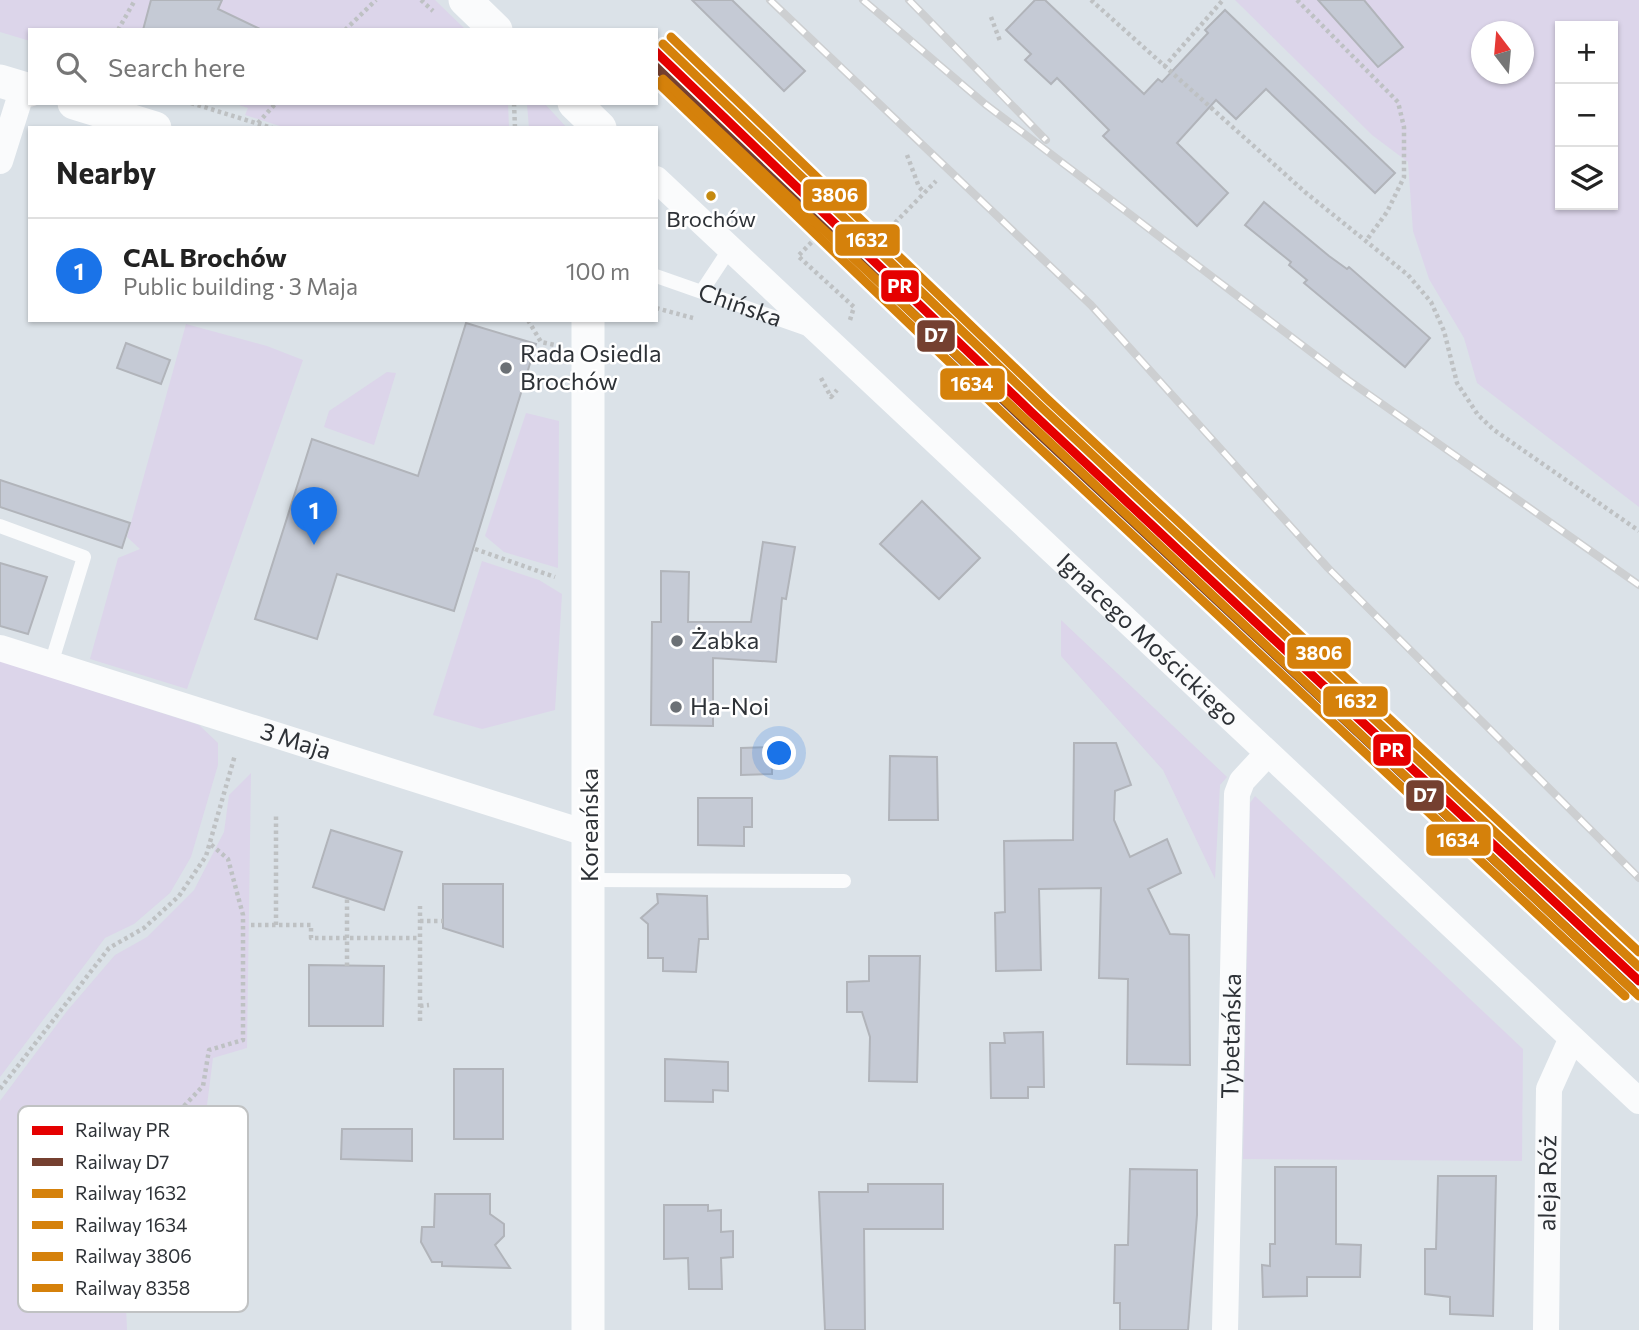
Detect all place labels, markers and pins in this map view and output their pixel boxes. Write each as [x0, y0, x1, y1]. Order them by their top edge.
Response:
marker: Brochów [704, 189, 718, 203]
place label: Brochów [666, 205, 756, 232]
place label: Rada Osiedla Brochów [520, 338, 661, 395]
marker: Rada Osiedla Brochów [498, 360, 514, 376]
pin: 1 [291, 487, 337, 545]
place label: Żabka [691, 625, 759, 654]
marker: Żabka [669, 633, 685, 649]
place label: Ha-Noi [690, 691, 769, 720]
marker: Ha-Noi [668, 699, 684, 715]

